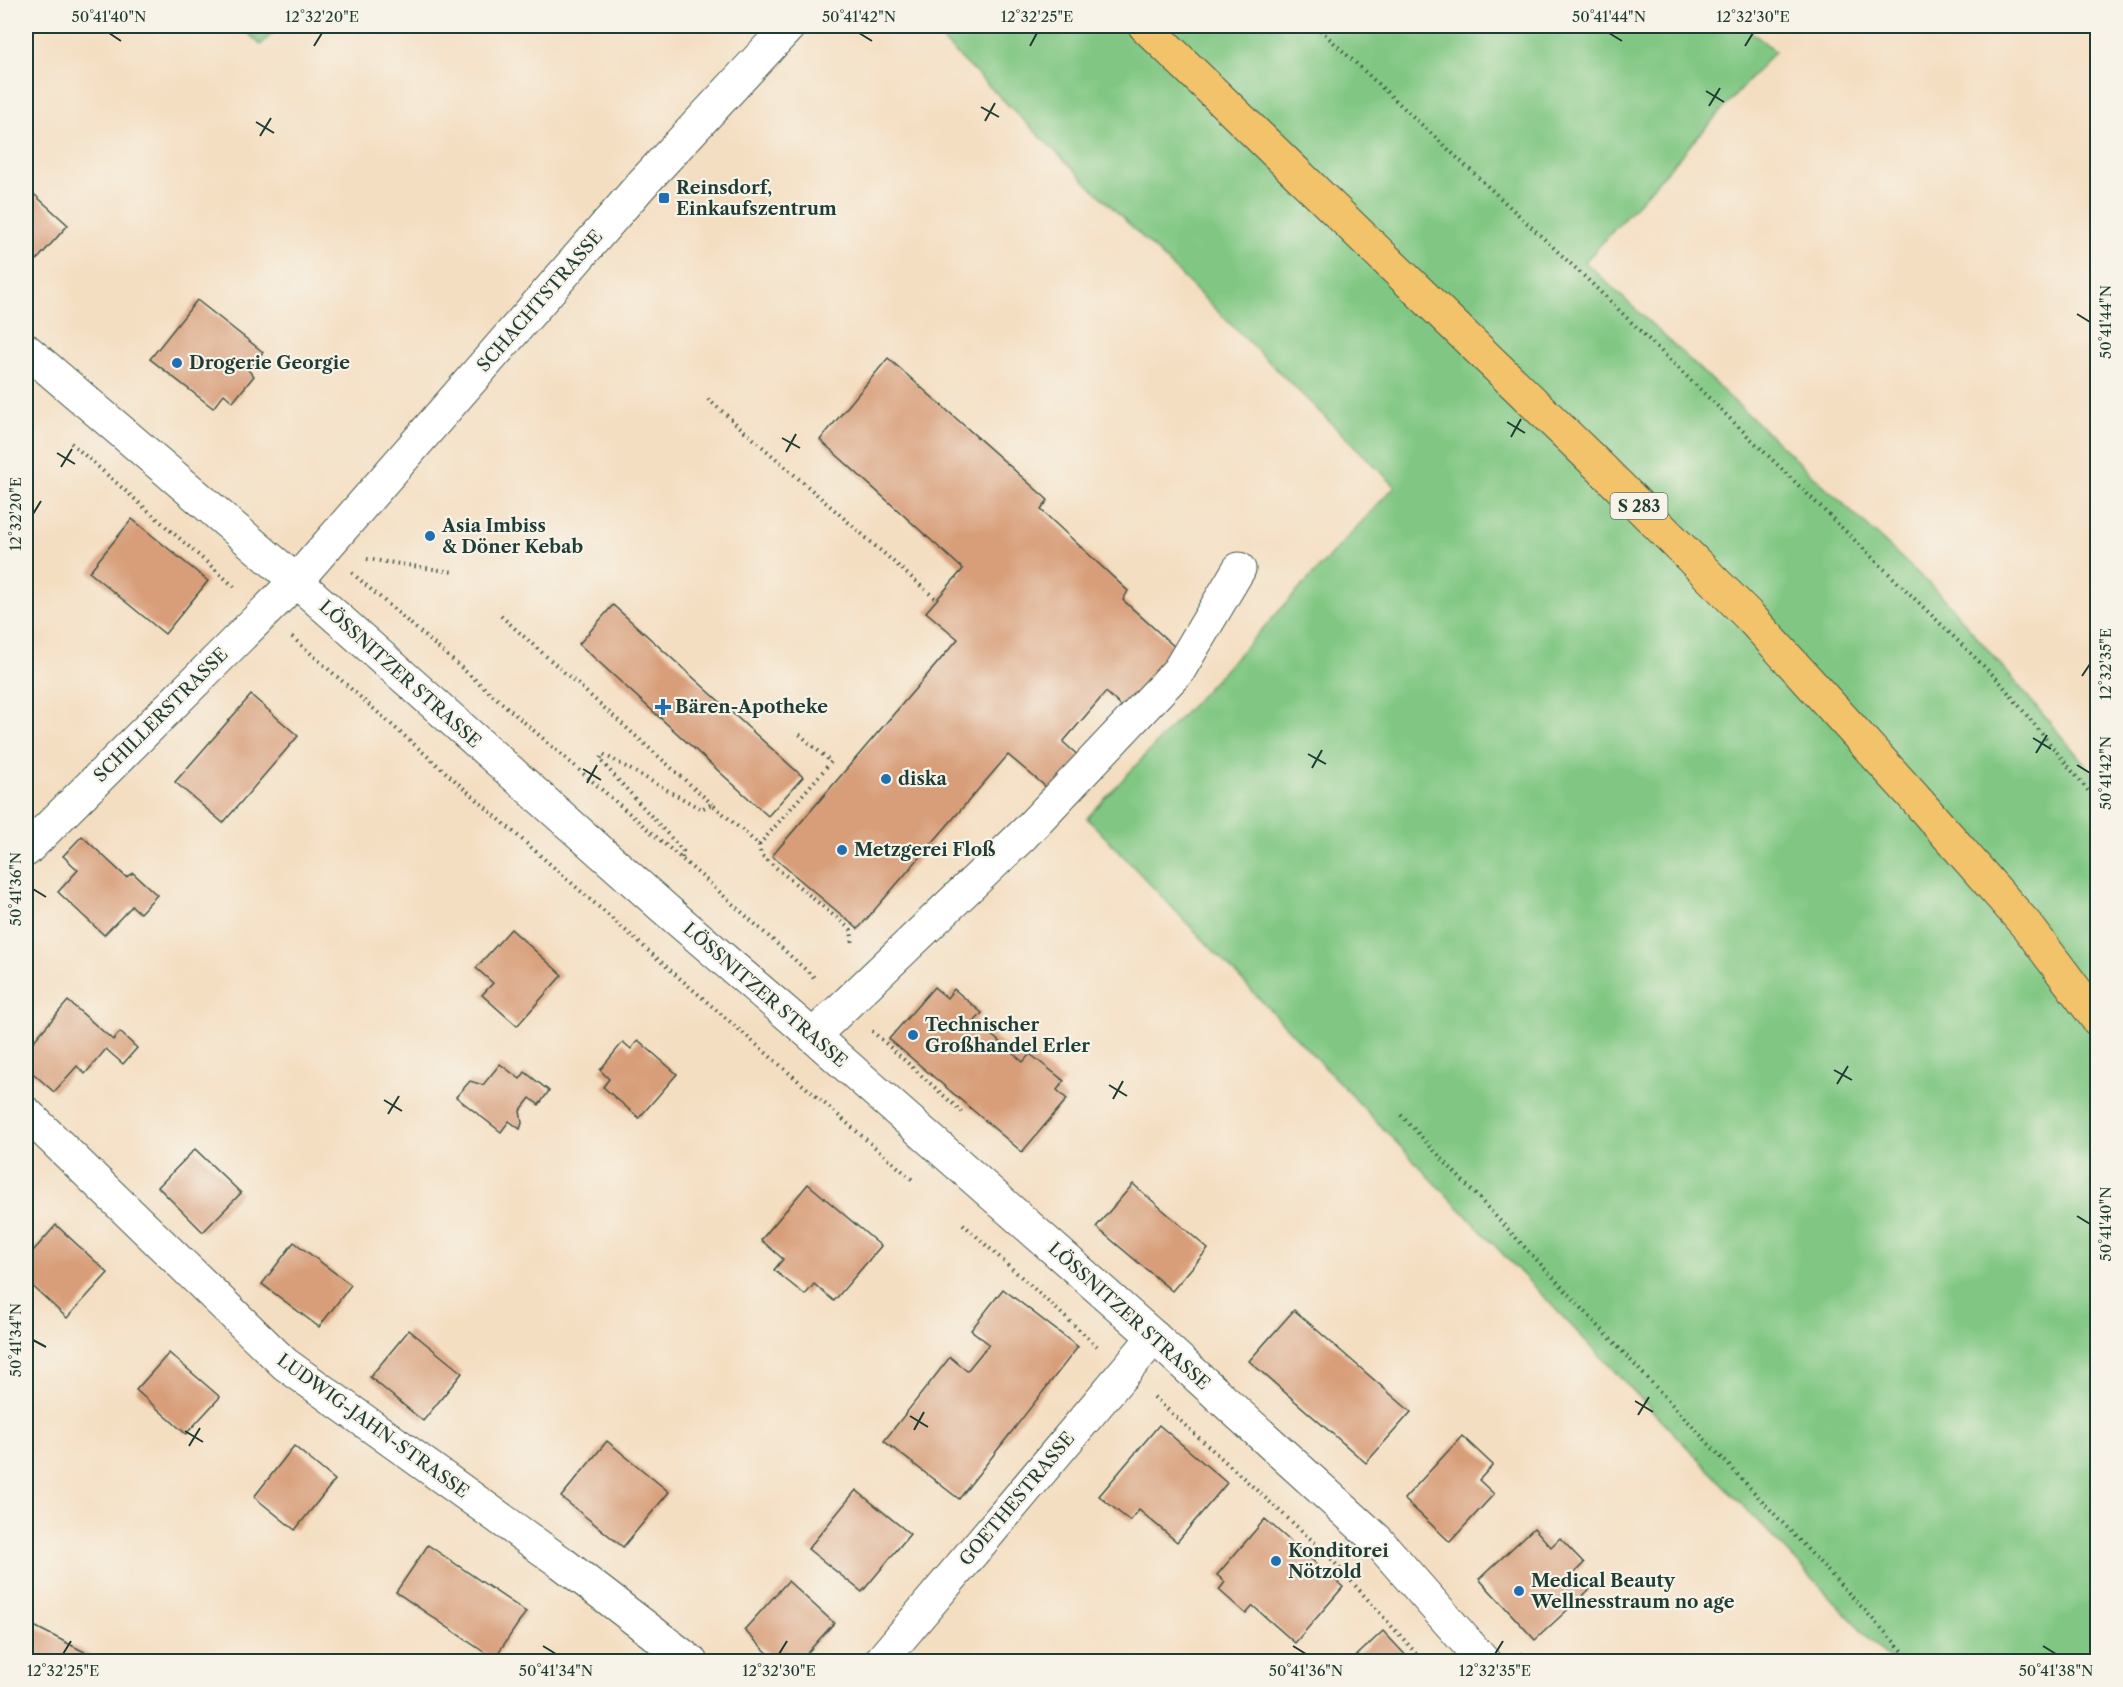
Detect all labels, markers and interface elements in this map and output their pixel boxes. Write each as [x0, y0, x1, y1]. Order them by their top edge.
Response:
text: 50°41'40"N [71, 7, 147, 26]
text: 12°32'20"E [285, 7, 359, 26]
text: 50°41'42"N [822, 7, 896, 26]
text: 12°32'25"E [1001, 7, 1073, 26]
text: 50°41'44"N [1572, 7, 1646, 26]
text: 12°32'30"E [1716, 7, 1790, 26]
place label: Reinsdorf, Einkaufszentrum [676, 177, 837, 220]
marker: Reinsdorf, Einkaufszentrum [657, 191, 671, 205]
street label: SCHACHTSTRASSE [473, 226, 607, 376]
text: 50°41'44"N [2096, 285, 2115, 359]
place label: Drogerie Georgie [189, 352, 350, 374]
marker: Drogerie Georgie [170, 356, 184, 370]
text: 12°32'20"E [6, 477, 25, 551]
road number: S 283 [1610, 493, 1668, 519]
place label: Asia Imbiss & Döner Kebab [441, 515, 583, 558]
marker: Asia Imbiss & Döner Kebab [423, 529, 437, 543]
street label: LÖSSNITZER STRASSE [315, 595, 486, 752]
text: 12°32'35"E [2096, 628, 2115, 700]
street label: SCHILLERSTRASSE [89, 643, 233, 787]
place label: Bären-Apotheke [675, 696, 828, 718]
marker: Bären-Apotheke [656, 700, 670, 714]
text: 50°41'42"N [2096, 736, 2115, 810]
place label: diska [898, 768, 947, 790]
marker: diska [879, 772, 893, 786]
place label: Metzgerei Floß [854, 839, 996, 861]
marker: Metzgerei Floß [835, 843, 849, 857]
text: 50°41'36"N [6, 852, 25, 926]
street label: LÖSSNITZER STRASSE [679, 917, 852, 1072]
place label: Technischer Großhandel Erler [925, 1014, 1090, 1057]
marker: Technischer Großhandel Erler [906, 1028, 920, 1042]
text: 50°41'40"N [2096, 1186, 2115, 1262]
street label: LÖSSNITZER STRASSE [1044, 1237, 1215, 1394]
text: 50°41'34"N [6, 1303, 25, 1377]
street label: LUDWIG-JAHN-STRASSE [273, 1349, 473, 1503]
street label: GOETHESTRASSE [955, 1428, 1079, 1570]
place label: Konditorei Nötzold [1288, 1540, 1389, 1583]
marker: Konditorei Nötzold [1269, 1554, 1283, 1568]
place label: Medical Beauty Wellnesstraum no age [1530, 1570, 1735, 1613]
marker: Medical Beauty Wellnesstraum no age [1512, 1584, 1526, 1598]
text: 12°32'25"E [27, 1661, 99, 1680]
text: 50°41'34"N [519, 1661, 593, 1680]
text: 12°32'30"E [742, 1661, 816, 1680]
text: 50°41'36"N [1269, 1661, 1343, 1680]
text: 12°32'35"E [1459, 1661, 1531, 1680]
text: 50°41'38"N [2019, 1661, 2093, 1680]

